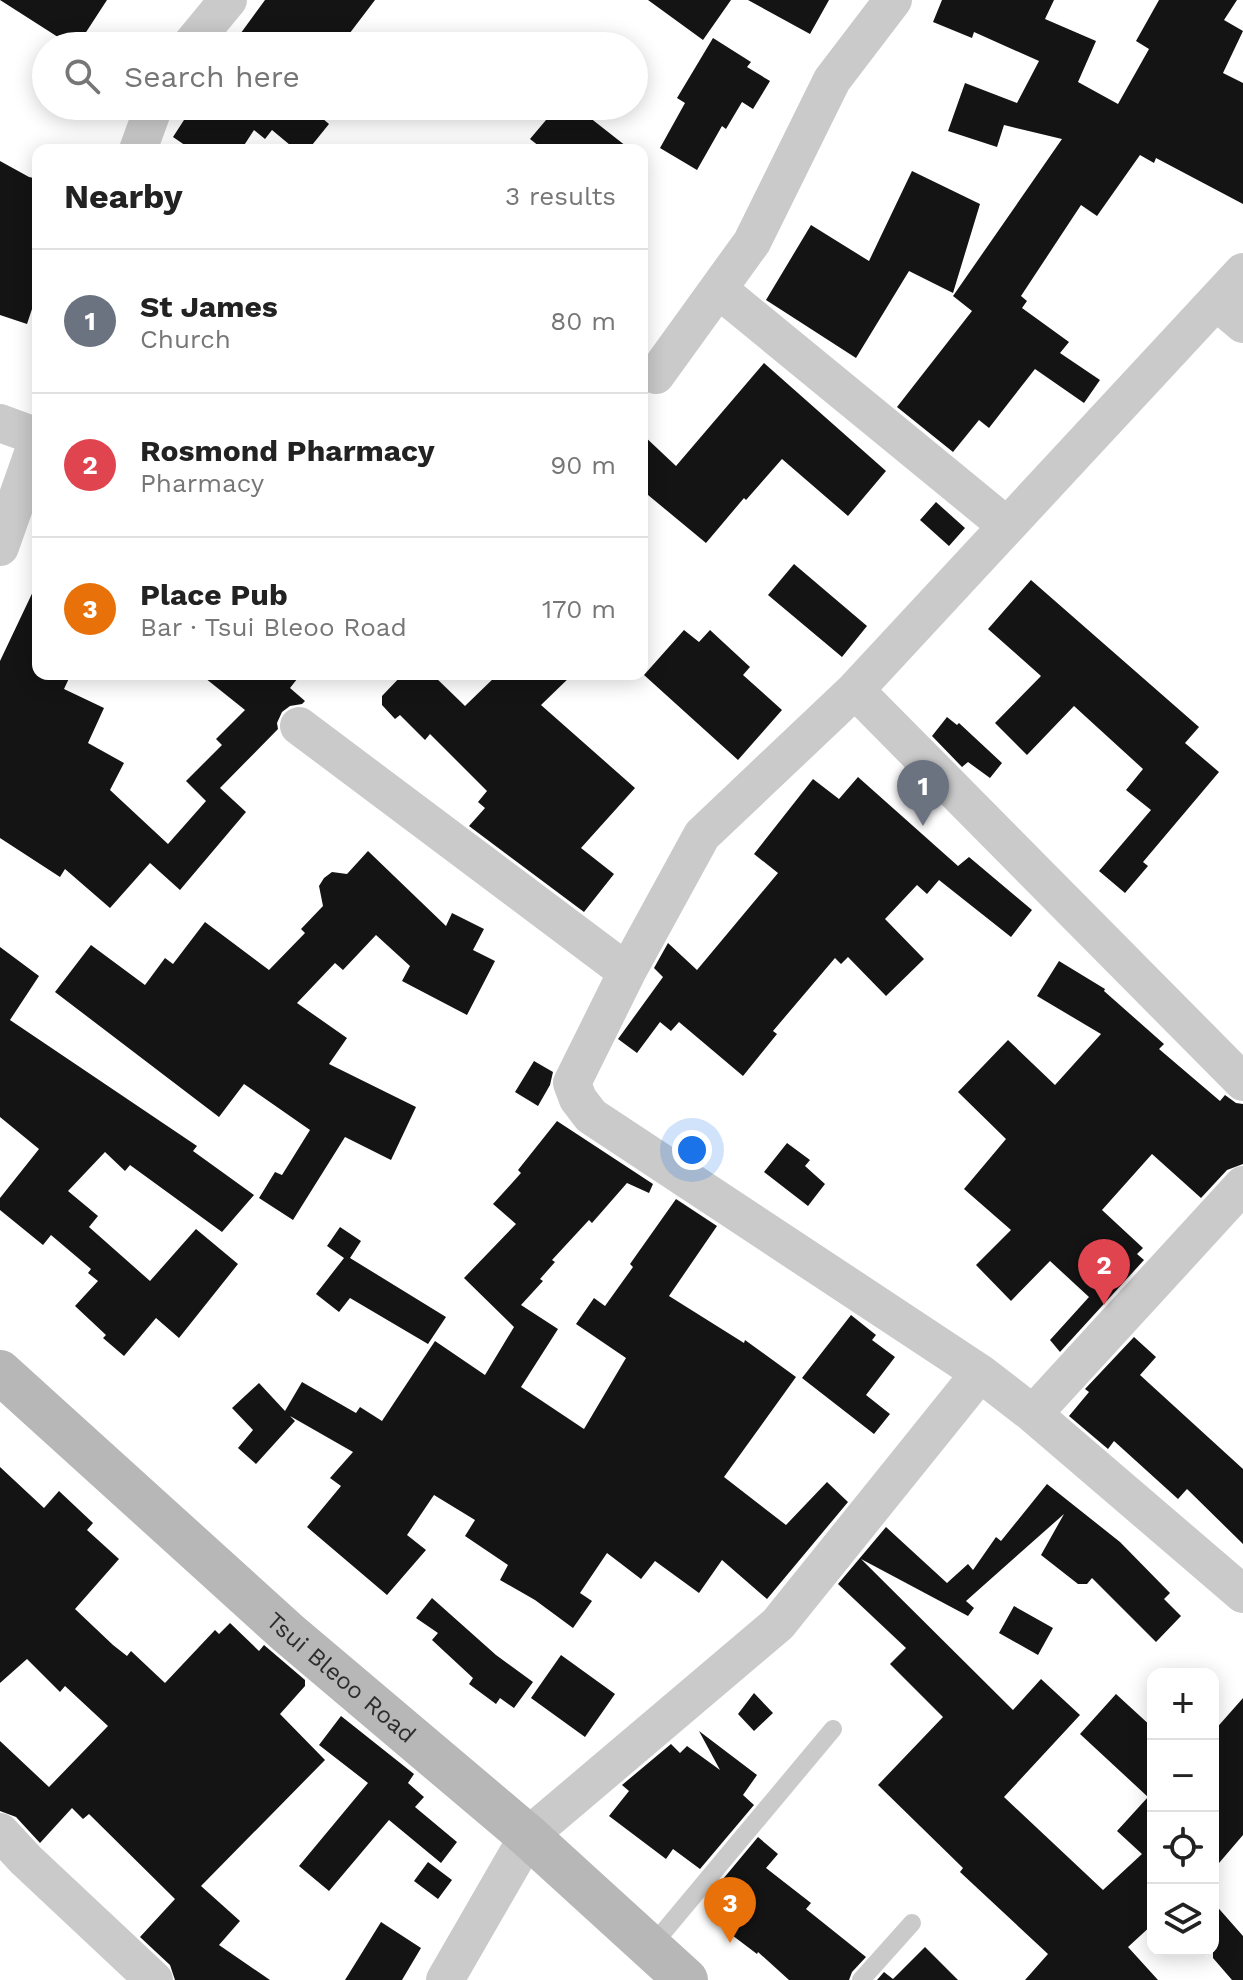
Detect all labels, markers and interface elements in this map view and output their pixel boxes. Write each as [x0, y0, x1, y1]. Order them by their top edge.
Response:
search box [32, 32, 648, 120]
icon: search [60, 54, 104, 98]
text: Search here [124, 59, 300, 94]
text: Nearby [64, 176, 183, 216]
text: 3 results [505, 181, 616, 211]
text: St James [140, 289, 278, 324]
text: 1 [84, 306, 96, 336]
text: 80 m [550, 306, 616, 336]
text: Church [140, 324, 231, 354]
text: Rosmond Pharmacy [140, 433, 435, 468]
text: 2 [82, 450, 98, 480]
text: 90 m [550, 450, 616, 480]
text: Pharmacy [140, 468, 264, 498]
text: Place Pub [140, 577, 288, 612]
text: 3 [82, 594, 98, 624]
text: 170 m [542, 594, 616, 624]
text: Bar · Tsui Bleoo Road [140, 612, 407, 642]
pin: 1 [897, 760, 949, 826]
your location [672, 1130, 712, 1170]
pin: 2 [1078, 1239, 1130, 1305]
street label: Tsui Bleoo Road [261, 1606, 421, 1749]
map controls [1147, 1668, 1219, 1956]
button: + [1147, 1668, 1219, 1740]
button: − [1147, 1740, 1219, 1812]
button: locate [1147, 1812, 1219, 1884]
pin: 3 [704, 1877, 756, 1943]
button: layers [1147, 1884, 1219, 1956]

